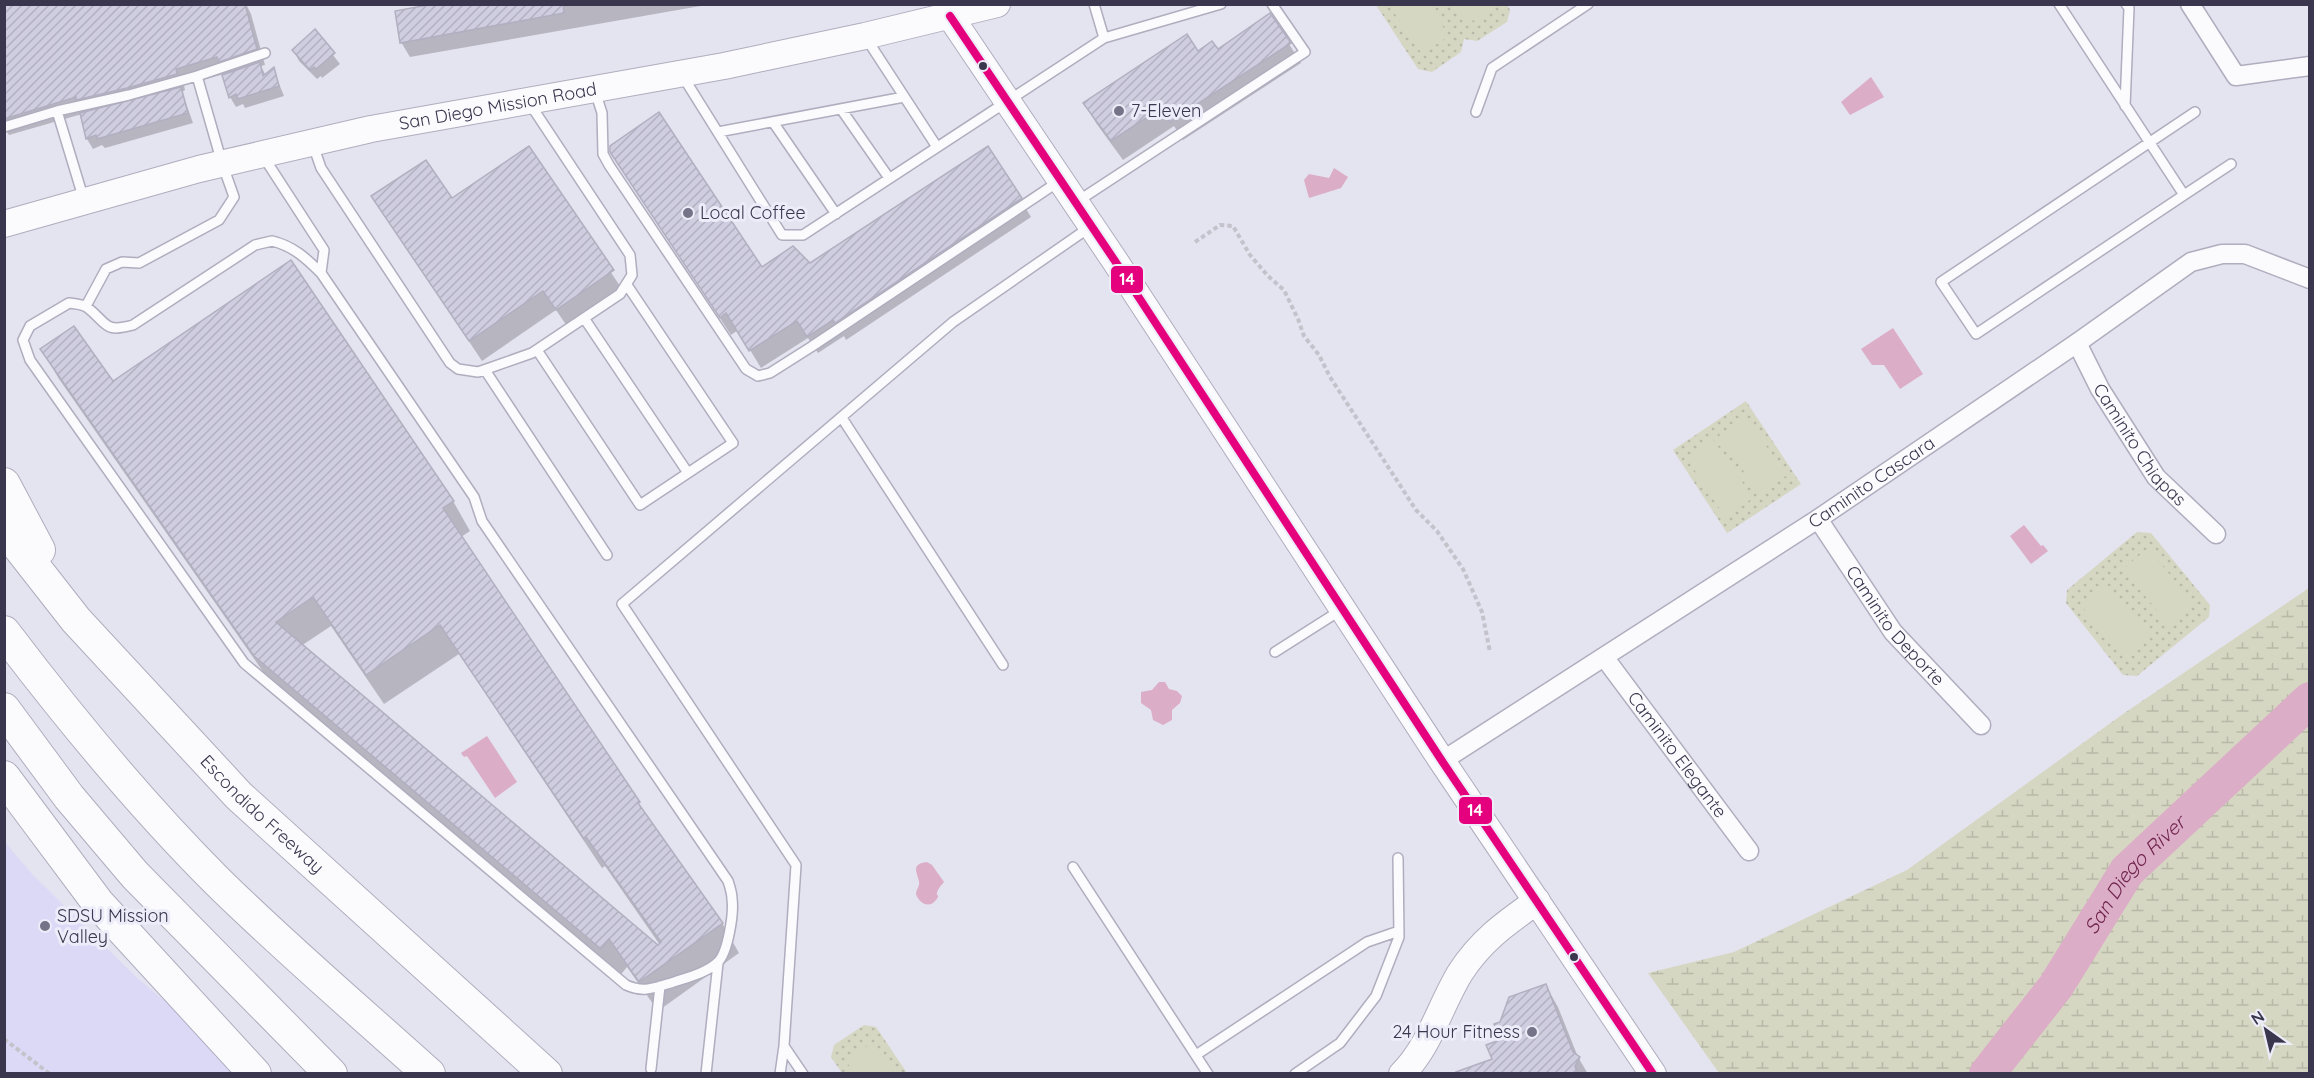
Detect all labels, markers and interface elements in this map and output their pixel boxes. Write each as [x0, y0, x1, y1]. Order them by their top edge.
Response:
unlabelled marker [977, 60, 989, 72]
street label: San Diego Mission Road [397, 77, 598, 135]
place label: 7-Eleven [1131, 99, 1202, 122]
marker: 7-Eleven [1112, 104, 1126, 118]
place label: Local Coffee [700, 201, 806, 224]
marker: Local Coffee [681, 206, 695, 220]
line badge: 14 [1110, 265, 1144, 294]
text: 14 [1119, 269, 1135, 289]
street label: Caminito Chiapas [2088, 379, 2191, 511]
street label: Caminito Cascara [1804, 431, 1939, 533]
street label: Caminito Deporte [1841, 561, 1950, 690]
street label: Caminito Elegante [1623, 687, 1732, 822]
street label: Escondido Freeway [196, 750, 329, 878]
line badge: 14 [1458, 796, 1493, 825]
text: 14 [1467, 800, 1483, 820]
water label: San Diego River [2078, 808, 2192, 938]
place label: SDSU Mission Valley [57, 904, 169, 948]
marker: SDSU Mission Valley [38, 919, 52, 933]
unlabelled marker [1568, 951, 1580, 963]
north arrow [2236, 1000, 2296, 1060]
text: N [2247, 1006, 2268, 1029]
place label: 24 Hour Fitness [1392, 1020, 1520, 1043]
marker: 24 Hour Fitness [1525, 1025, 1539, 1039]

